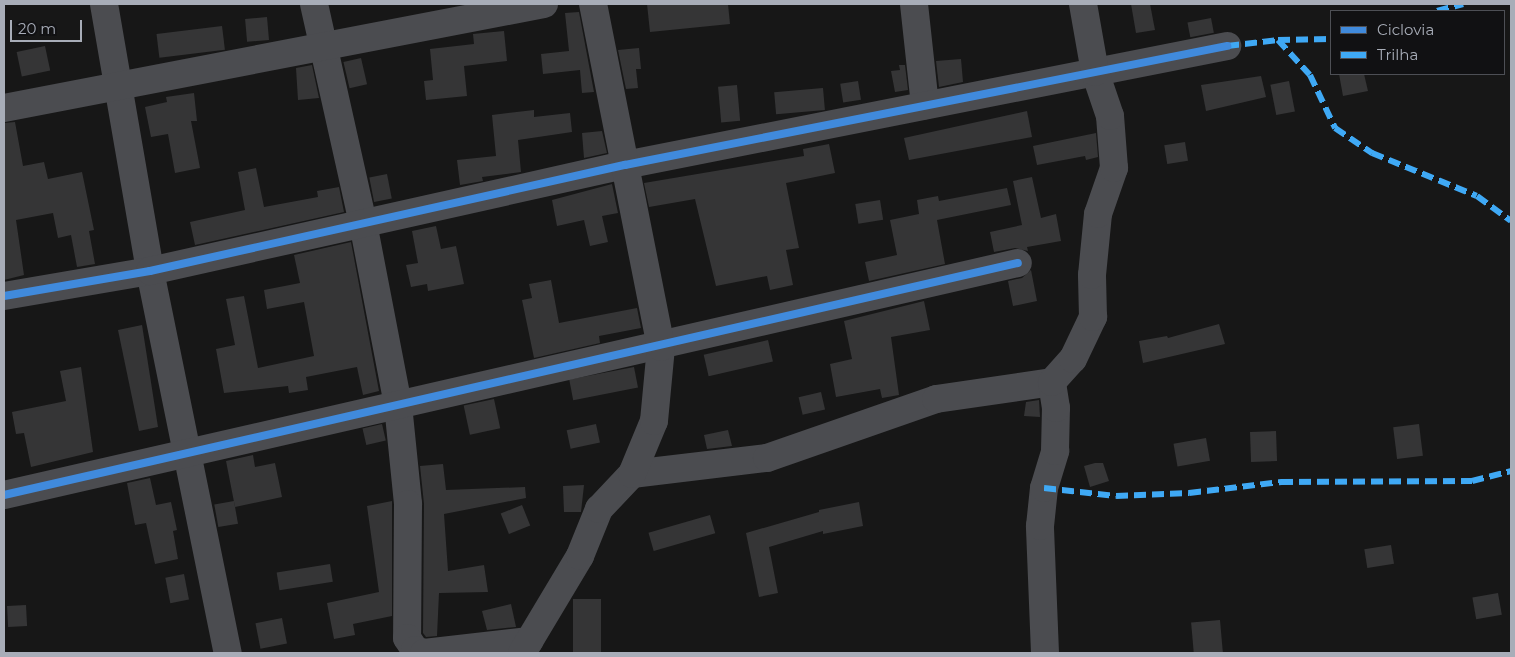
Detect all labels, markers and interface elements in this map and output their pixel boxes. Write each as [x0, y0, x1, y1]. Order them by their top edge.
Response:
scale bar [12, 10, 85, 42]
legend [1330, 10, 1505, 75]
text: 20 m [18, 19, 56, 38]
text: Ciclovia [1377, 20, 1434, 39]
text: Trilha [1377, 45, 1418, 64]

